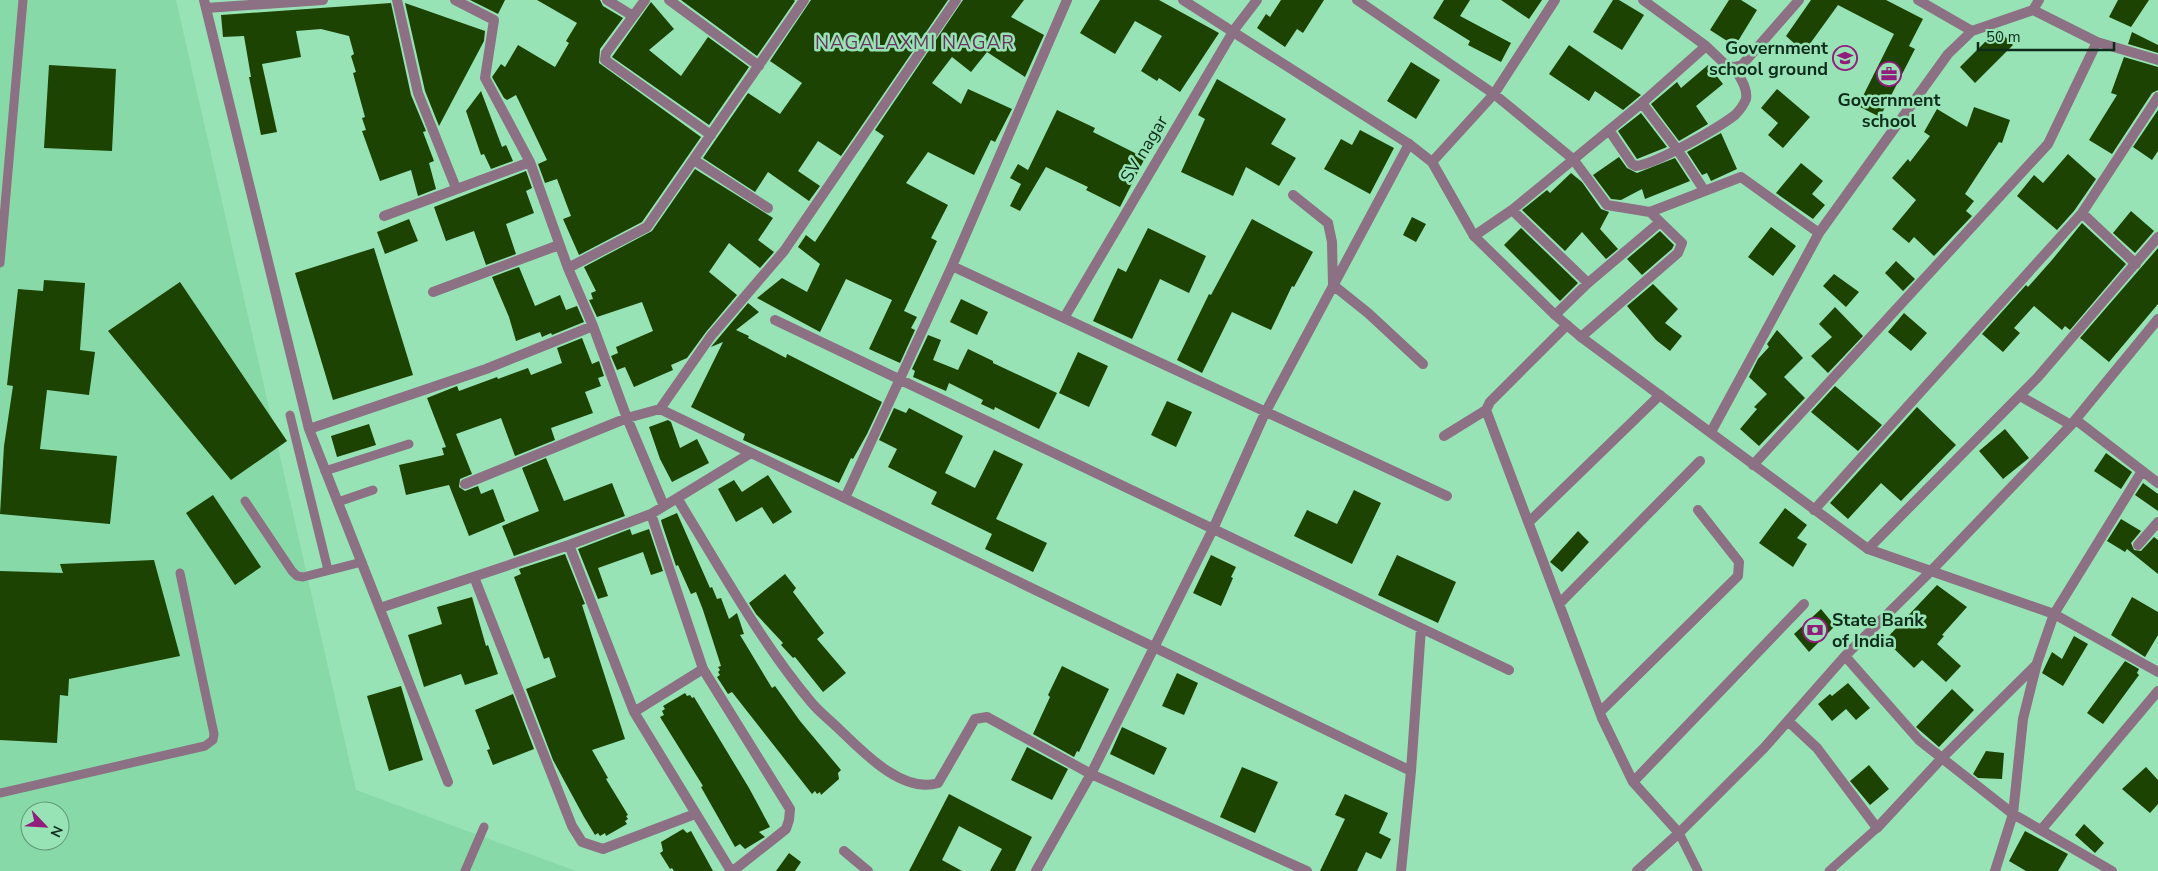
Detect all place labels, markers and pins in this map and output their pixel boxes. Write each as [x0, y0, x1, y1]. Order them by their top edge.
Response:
place label: Government school ground [1709, 36, 1828, 81]
school or university icon: Government school ground [1832, 45, 1858, 71]
office icon: Government school [1876, 61, 1902, 87]
place label: Government school [1837, 88, 1941, 133]
place label: State Bank of India [1832, 608, 1924, 653]
bank icon: State Bank of India [1802, 617, 1828, 643]

